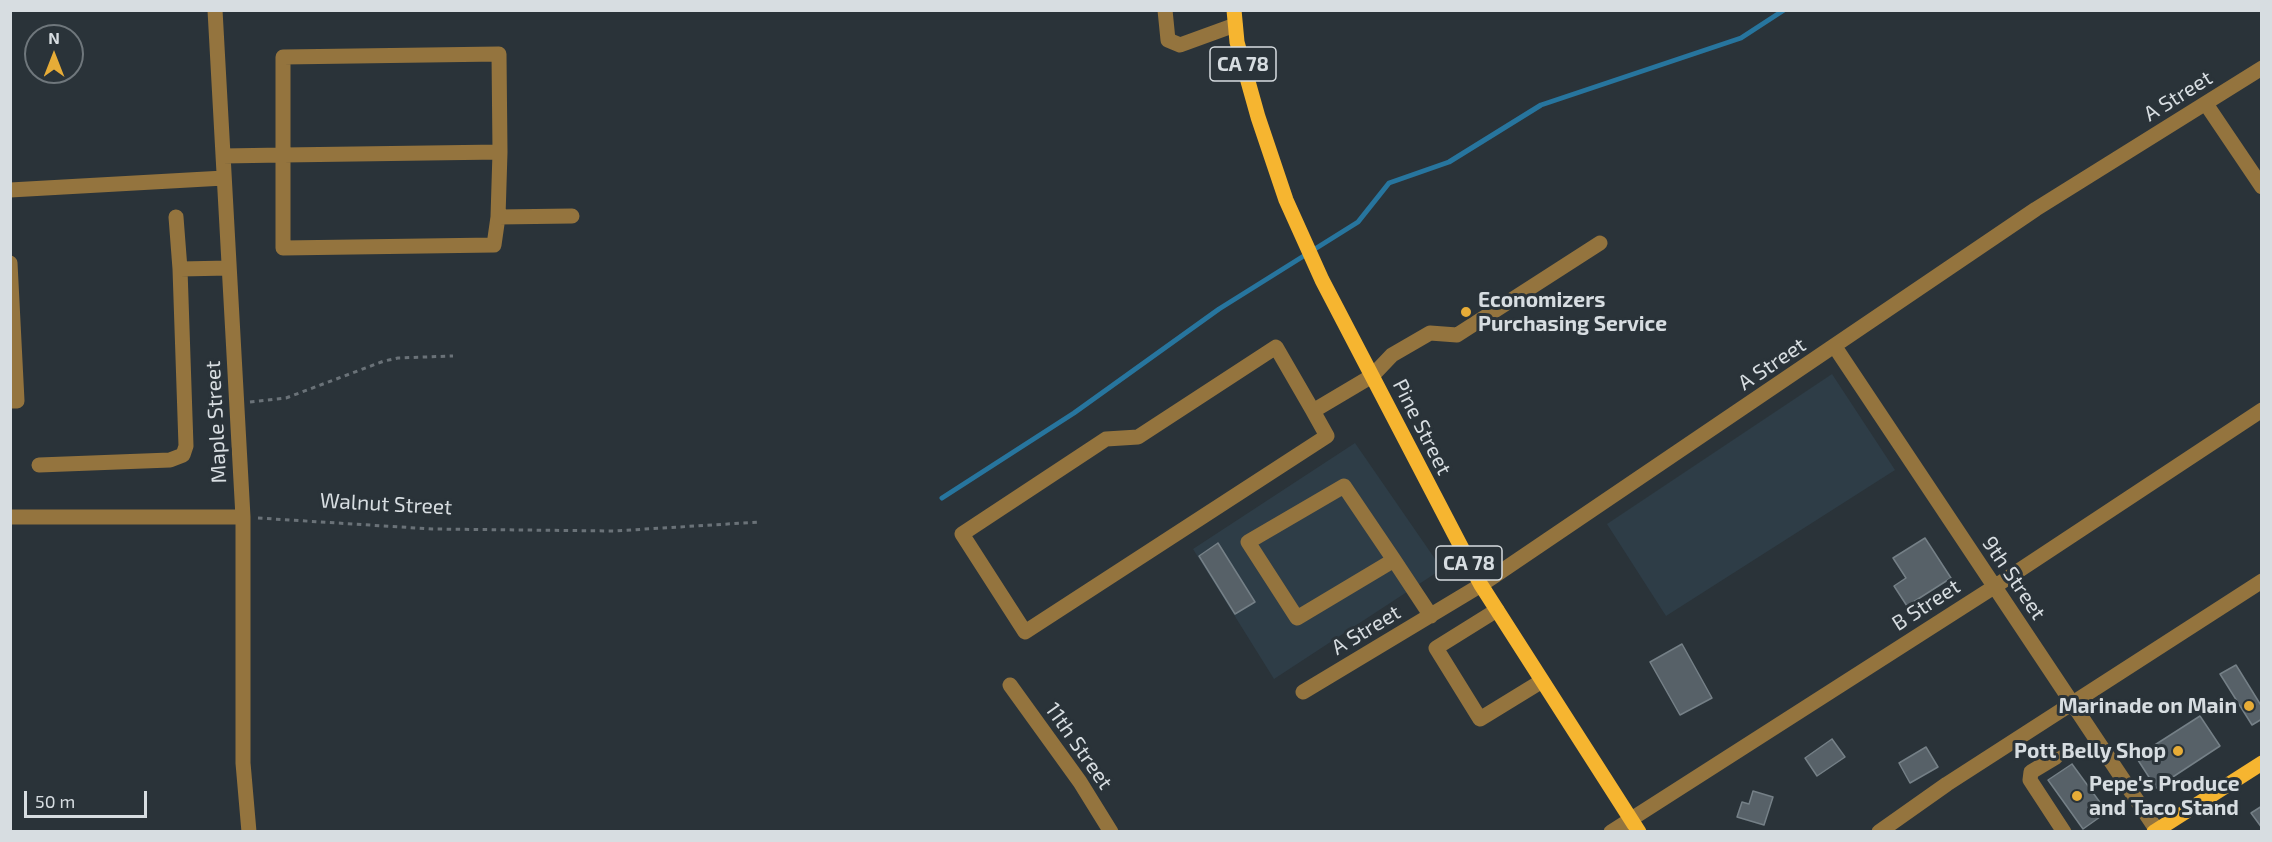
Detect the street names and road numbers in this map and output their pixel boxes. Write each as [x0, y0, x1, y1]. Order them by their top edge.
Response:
road number: CA 78 [1210, 47, 1276, 81]
street label: A Street [2139, 65, 2217, 127]
street label: A Street [1733, 332, 1811, 396]
street label: Maple Street [200, 360, 232, 484]
street label: Pine Street [1387, 375, 1457, 479]
street label: Walnut Street [319, 488, 453, 520]
street label: 9th Street [1977, 531, 2051, 625]
road number: CA 78 [1436, 546, 1502, 580]
street label: B Street [1887, 574, 1965, 636]
street label: A Street [1327, 600, 1405, 660]
street label: 11th Street [1040, 698, 1118, 794]

